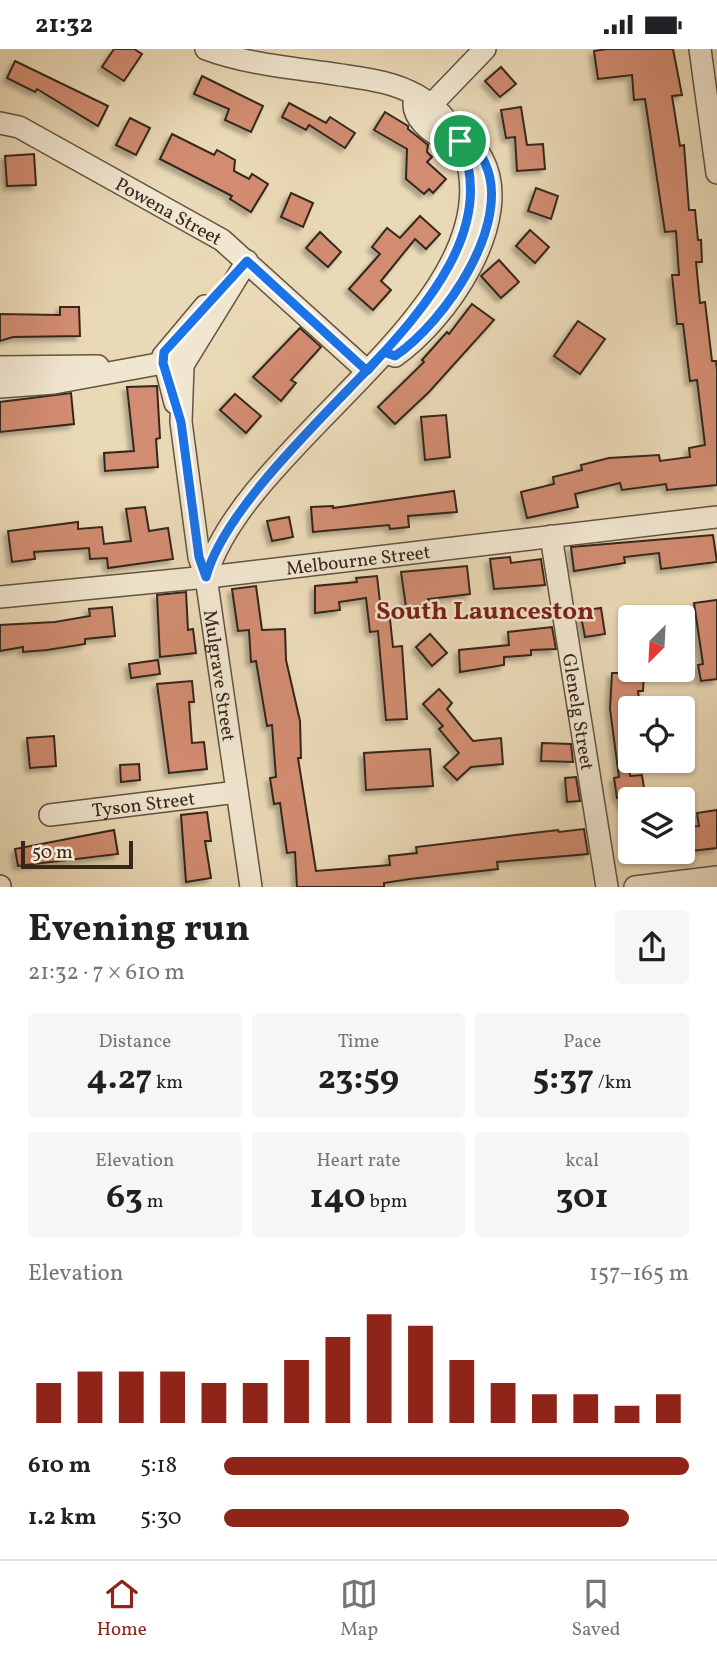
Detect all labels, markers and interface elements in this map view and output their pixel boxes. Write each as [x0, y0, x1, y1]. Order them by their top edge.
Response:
text: 21:32 [35, 7, 93, 43]
pin [430, 111, 490, 171]
icon: arrive [441, 122, 479, 160]
street label: Powena Street [110, 172, 226, 253]
street label: Melbourne Street [285, 540, 432, 583]
district label: South Launceston [376, 594, 594, 630]
north arrow [618, 605, 695, 683]
map controls [618, 605, 695, 864]
street label: Mulgrave Street [196, 608, 241, 744]
street label: Glenelg Street [555, 652, 599, 773]
button: locate [618, 696, 695, 773]
street label: Tyson Street [90, 786, 197, 825]
button: layers [618, 787, 695, 864]
scale bar [21, 838, 133, 870]
text: 50 m [32, 840, 73, 866]
text: Evening run [28, 904, 250, 957]
button: share [615, 910, 689, 984]
text: 21:32 · 7 × 610 m [28, 957, 185, 989]
text: Distance [98, 1029, 171, 1055]
text: Time [338, 1029, 379, 1055]
text: Pace [563, 1029, 601, 1055]
text: 4.27 [87, 1055, 152, 1103]
text: 23:59 [318, 1055, 399, 1103]
text: 5:37 [533, 1055, 594, 1103]
text: km [152, 1070, 183, 1096]
text: /km [594, 1070, 632, 1096]
text: Elevation [95, 1148, 174, 1174]
text: Heart rate [317, 1148, 400, 1174]
text: kcal [565, 1148, 599, 1174]
text: 63 [106, 1174, 143, 1222]
text: 140 [309, 1174, 366, 1222]
text: 301 [556, 1174, 609, 1222]
text: m [143, 1189, 164, 1215]
text: bpm [366, 1189, 408, 1215]
text: Elevation [28, 1258, 124, 1290]
text: 157–165 m [589, 1258, 689, 1290]
text: 610 m [28, 1450, 91, 1482]
text: 5:18 [140, 1450, 177, 1482]
text: 1.2 km [28, 1502, 97, 1534]
text: 5:30 [140, 1502, 182, 1534]
tab: Home [97, 1575, 147, 1643]
tab: Map [340, 1575, 378, 1643]
tab: Saved [571, 1575, 620, 1643]

